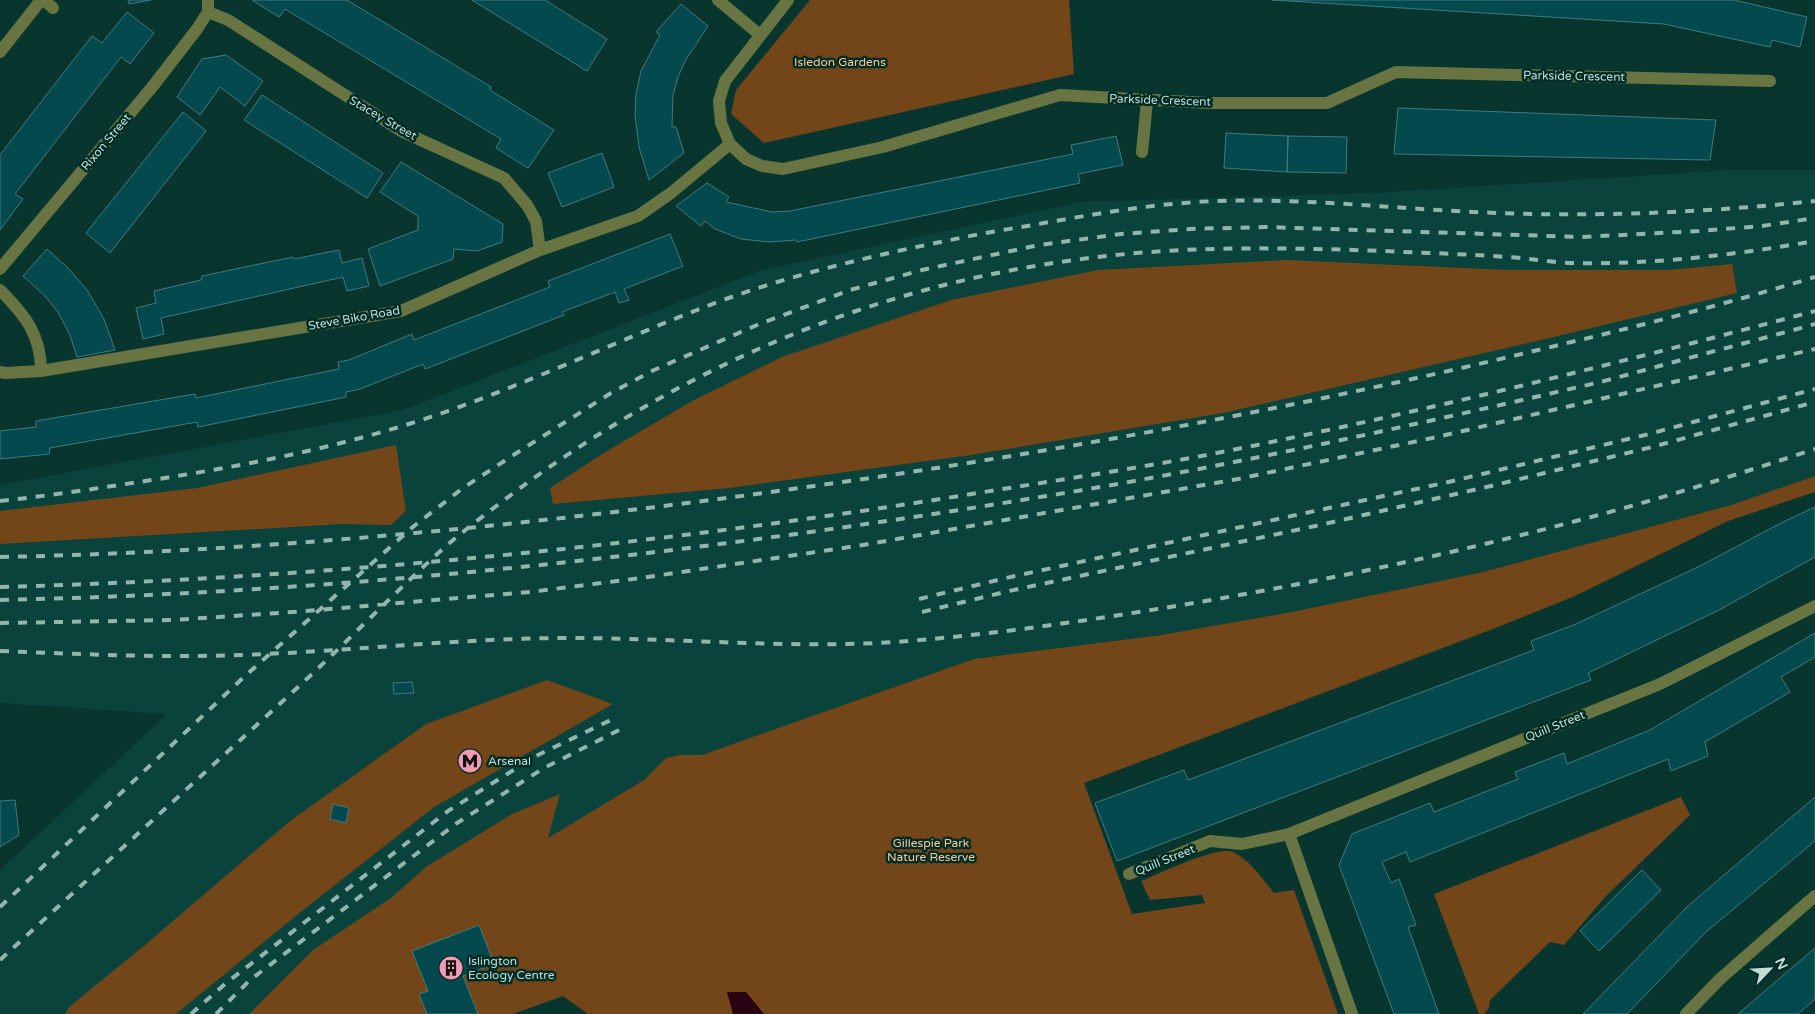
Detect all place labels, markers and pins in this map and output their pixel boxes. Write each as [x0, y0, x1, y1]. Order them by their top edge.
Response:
metro station icon: Arsenal [457, 748, 483, 774]
place label: Arsenal [488, 754, 531, 768]
place label: Islington Ecology Centre [468, 954, 555, 982]
building icon: Islington Ecology Centre [438, 955, 464, 981]

